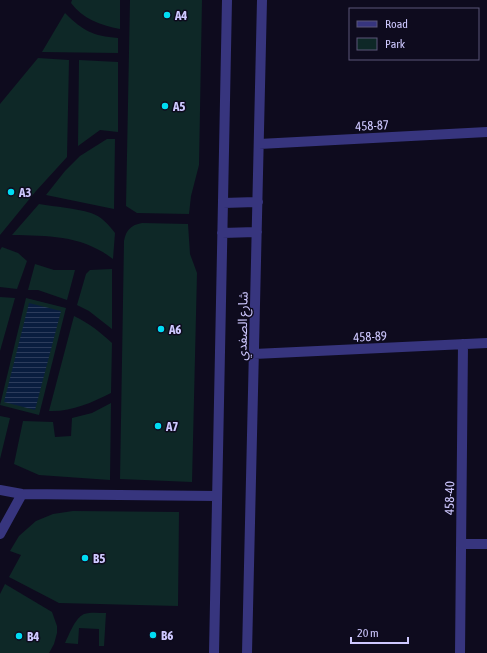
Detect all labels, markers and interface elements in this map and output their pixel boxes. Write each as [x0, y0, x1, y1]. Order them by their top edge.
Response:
place label: A4 [174, 8, 187, 23]
legend [349, 8, 479, 60]
marker: A4 [162, 10, 172, 20]
text: Road [385, 17, 408, 31]
text: Park [385, 37, 406, 51]
place label: A5 [172, 99, 185, 114]
marker: A5 [160, 101, 170, 111]
street label: 458-87 [355, 117, 389, 134]
place label: A3 [18, 185, 31, 200]
marker: A3 [6, 187, 16, 197]
street label: شارع الصفدي [234, 291, 254, 361]
place label: A6 [168, 322, 181, 337]
marker: A6 [156, 324, 166, 334]
street label: 458-89 [353, 328, 387, 345]
place label: A7 [165, 419, 178, 434]
marker: A7 [153, 421, 163, 431]
street label: 458-40 [442, 481, 457, 515]
place label: B5 [93, 551, 105, 566]
marker: B5 [80, 553, 90, 563]
scale bar [351, 619, 408, 645]
text: 20 m [357, 626, 379, 640]
place label: B6 [161, 628, 173, 643]
place label: B4 [27, 629, 39, 644]
marker: B6 [148, 630, 158, 640]
marker: B4 [14, 631, 24, 641]

